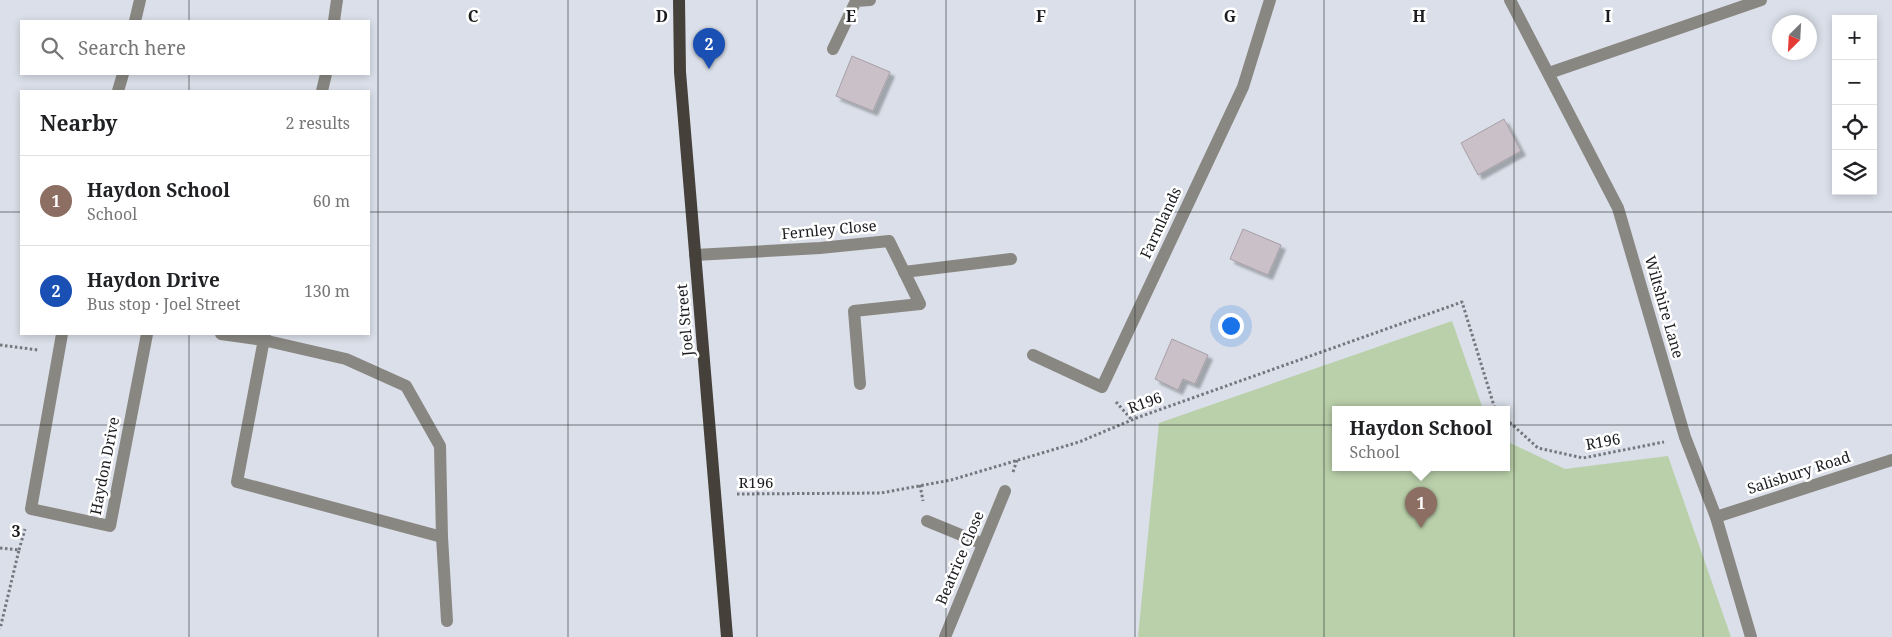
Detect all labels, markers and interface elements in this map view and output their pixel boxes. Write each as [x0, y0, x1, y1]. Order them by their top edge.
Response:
text: C [468, 5, 479, 27]
text: D [656, 5, 668, 27]
text: E [846, 5, 856, 27]
text: F [1036, 5, 1046, 27]
text: G [1224, 5, 1236, 27]
text: H [1412, 5, 1426, 27]
text: I [1605, 5, 1611, 27]
north arrow [1772, 15, 1817, 60]
map controls [1832, 15, 1877, 195]
button: + [1832, 15, 1877, 60]
search box [20, 20, 370, 75]
pin: 2 [693, 28, 725, 69]
icon: search [38, 34, 66, 62]
text: Search here [78, 35, 186, 61]
button: − [1832, 60, 1877, 105]
button: locate [1832, 105, 1877, 150]
text: Nearby [40, 109, 118, 137]
text: 2 results [286, 112, 350, 134]
button: layers [1832, 150, 1877, 195]
text: Haydon School [87, 177, 230, 203]
street label: Farmlands [1135, 183, 1185, 262]
text: 1 [51, 190, 61, 212]
text: 60 m [313, 190, 350, 212]
text: School [87, 203, 137, 225]
street label: Fernley Close [781, 215, 877, 243]
street label: Wiltshire Lane [1641, 253, 1689, 360]
text: Haydon Drive [87, 267, 220, 293]
text: 2 [51, 280, 61, 302]
text: 130 m [304, 280, 350, 302]
street label: Joel Street [671, 283, 697, 358]
text: Bus stop · Joel Street [87, 293, 240, 315]
your location [1218, 313, 1244, 339]
street label: R196 [1125, 387, 1165, 417]
popup [1332, 406, 1510, 471]
street label: Haydon Drive [85, 415, 123, 517]
text: Haydon School [1350, 415, 1492, 441]
street label: R196 [1584, 428, 1622, 454]
text: School [1350, 441, 1400, 463]
street label: Salisbury Road [1745, 446, 1853, 498]
street label: R196 [739, 472, 774, 492]
pin: 1 [1405, 487, 1437, 528]
street label: Beatrice Close [930, 508, 988, 608]
text: 3 [11, 520, 21, 542]

